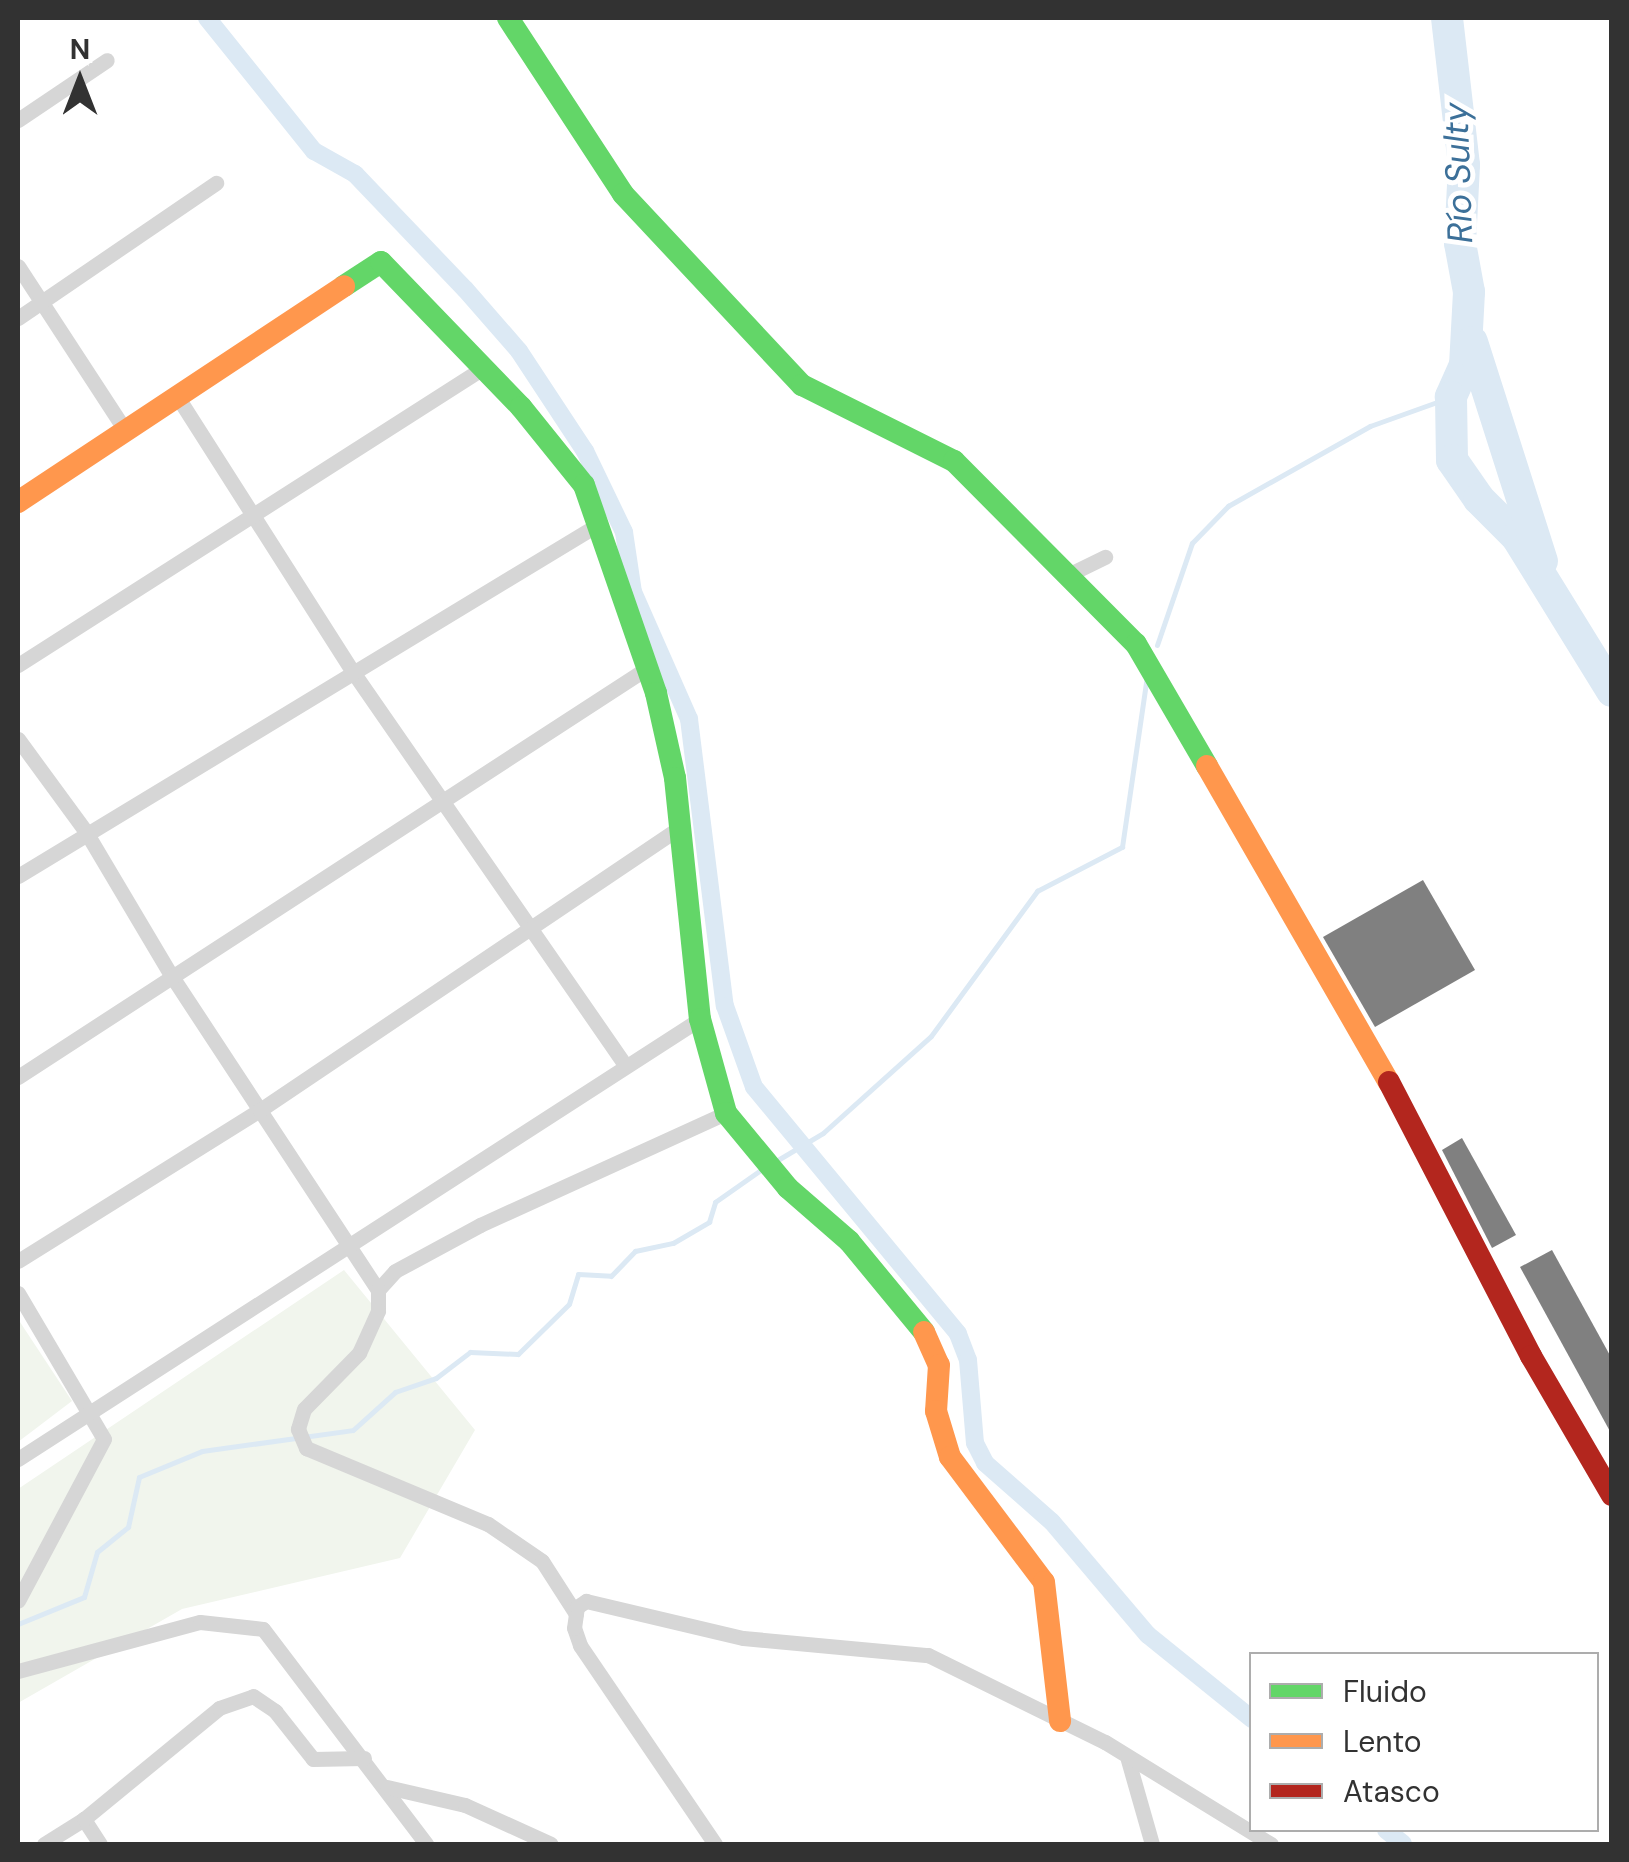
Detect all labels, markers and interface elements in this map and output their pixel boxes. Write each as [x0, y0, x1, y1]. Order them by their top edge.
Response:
north arrow [30, 30, 130, 130]
text: N [70, 31, 90, 68]
water label: Río Sulty [1435, 102, 1481, 244]
legend [1249, 1652, 1599, 1832]
text: Fluido [1343, 1672, 1427, 1711]
text: Lento [1343, 1722, 1422, 1761]
text: Atasco [1343, 1772, 1440, 1811]

